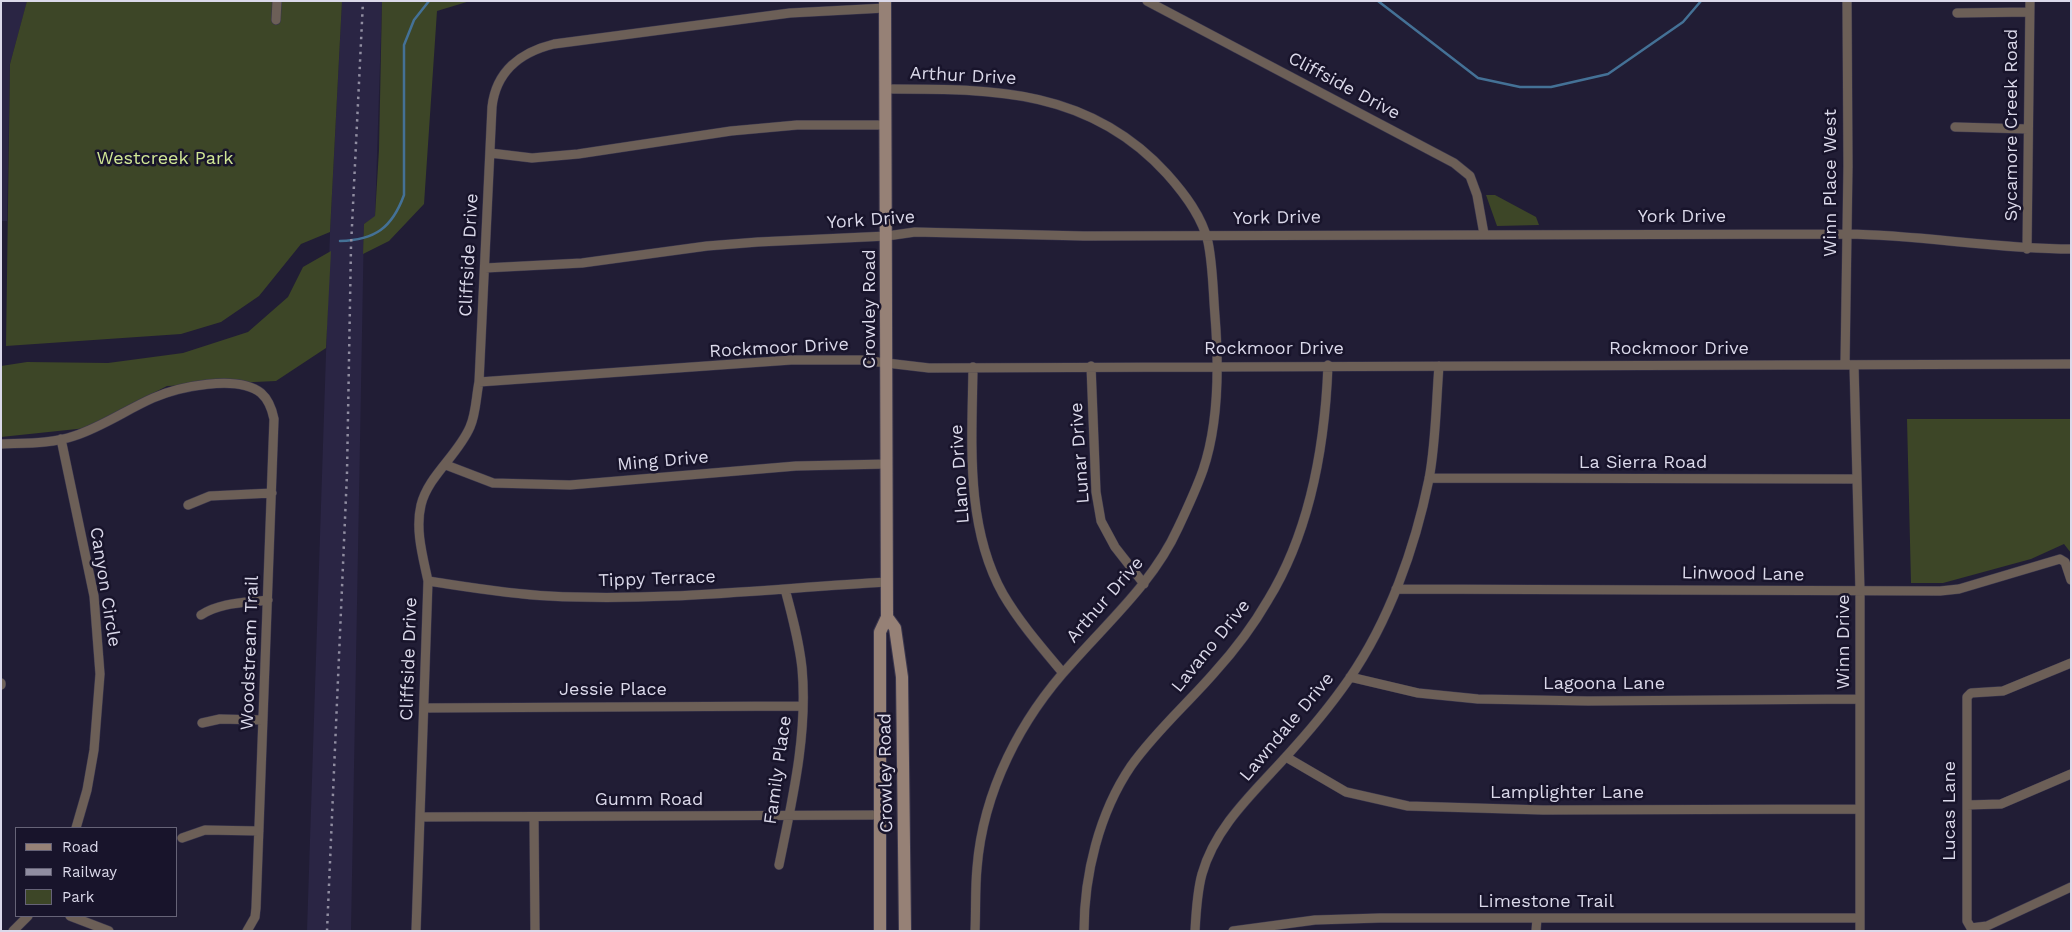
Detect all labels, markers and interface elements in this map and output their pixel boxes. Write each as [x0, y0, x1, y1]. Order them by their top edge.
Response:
street label: Sycamore Creek Road [2001, 29, 2023, 221]
street label: Cliffside Drive [1284, 47, 1404, 125]
street label: Arthur Drive [909, 62, 1017, 90]
street label: Winn Place West [1820, 109, 1842, 257]
park label: Westcreek Park [96, 148, 234, 170]
street label: Cliffside Drive [455, 193, 483, 317]
street label: York Drive [826, 206, 916, 234]
street label: York Drive [1233, 206, 1321, 230]
street label: York Drive [1638, 206, 1726, 228]
street label: Crowley Road [859, 249, 881, 369]
street label: Rockmoor Drive [709, 334, 849, 362]
street label: Rockmoor Drive [1204, 338, 1344, 360]
street label: Rockmoor Drive [1609, 338, 1749, 360]
street label: Lunar Drive [1066, 402, 1094, 504]
street label: Llano Drive [946, 424, 974, 524]
street label: Ming Drive [616, 446, 710, 476]
street label: La Sierra Road [1579, 452, 1707, 474]
street label: Canyon Circle [85, 526, 125, 648]
street label: Arthur Drive [1062, 553, 1148, 647]
street label: Linwood Lane [1681, 562, 1805, 586]
street label: Tippy Terrace [598, 566, 716, 592]
street label: Woodstream Trail [237, 575, 263, 731]
street label: Winn Drive [1833, 594, 1855, 690]
street label: Lavano Drive [1167, 595, 1255, 697]
street label: Cliffside Drive [396, 597, 422, 721]
street label: Lawndale Drive [1235, 668, 1339, 786]
street label: Lagoona Lane [1543, 673, 1665, 695]
street label: Jessie Place [559, 679, 667, 701]
street label: Crowley Road [874, 713, 898, 833]
street label: Family Place [760, 714, 796, 826]
street label: Lucas Lane [1939, 761, 1961, 861]
street label: Lamplighter Lane [1490, 782, 1644, 804]
street label: Gumm Road [595, 789, 703, 811]
legend [15, 827, 178, 917]
text: Road [62, 838, 99, 856]
text: Railway [62, 863, 117, 881]
text: Park [62, 888, 94, 906]
street label: Limestone Trail [1478, 891, 1614, 913]

